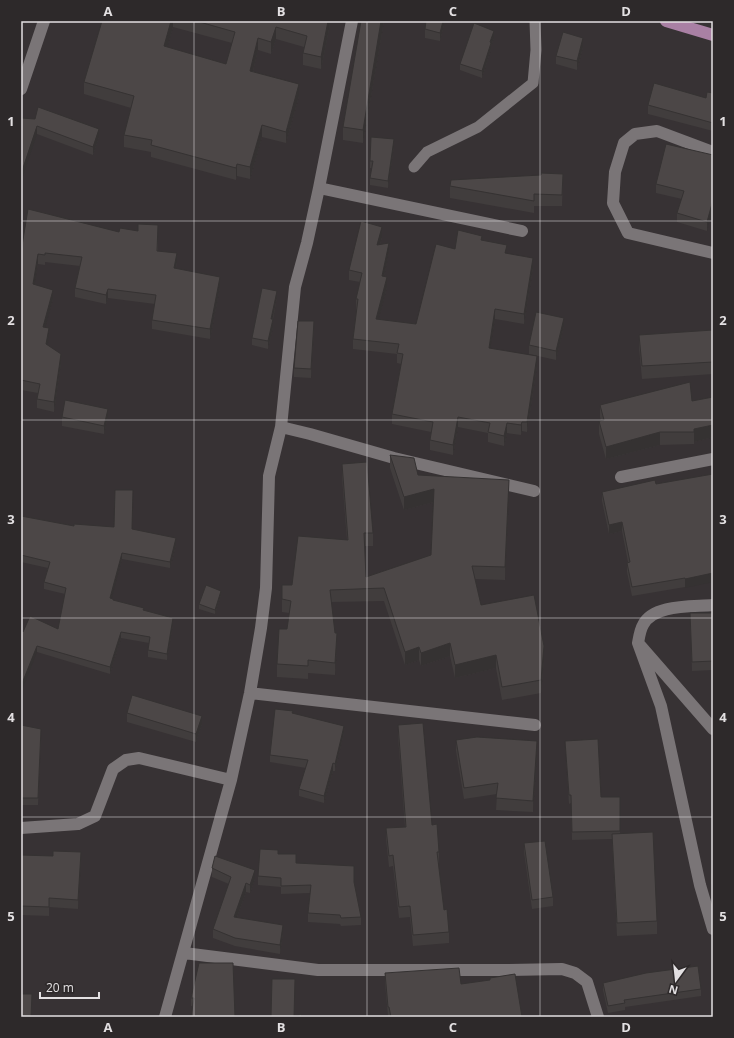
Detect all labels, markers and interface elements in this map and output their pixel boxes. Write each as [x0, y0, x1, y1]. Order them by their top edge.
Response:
text: A [104, 2, 113, 20]
text: B [277, 2, 286, 20]
text: C [449, 2, 457, 20]
text: D [621, 2, 631, 20]
text: 1 [7, 112, 15, 130]
text: 1 [719, 112, 727, 130]
text: 2 [7, 311, 15, 329]
text: 2 [719, 311, 727, 329]
text: 3 [7, 510, 15, 528]
text: 3 [719, 510, 727, 528]
text: 4 [7, 708, 15, 726]
text: 4 [719, 708, 727, 726]
text: 5 [7, 907, 15, 925]
text: 5 [719, 907, 727, 925]
north arrow [656, 960, 696, 1000]
scale bar [40, 974, 99, 1000]
text: 20 m [46, 979, 74, 996]
text: N [667, 982, 680, 999]
text: A [104, 1018, 113, 1036]
text: B [277, 1018, 286, 1036]
text: C [449, 1018, 457, 1036]
text: D [621, 1018, 631, 1036]

